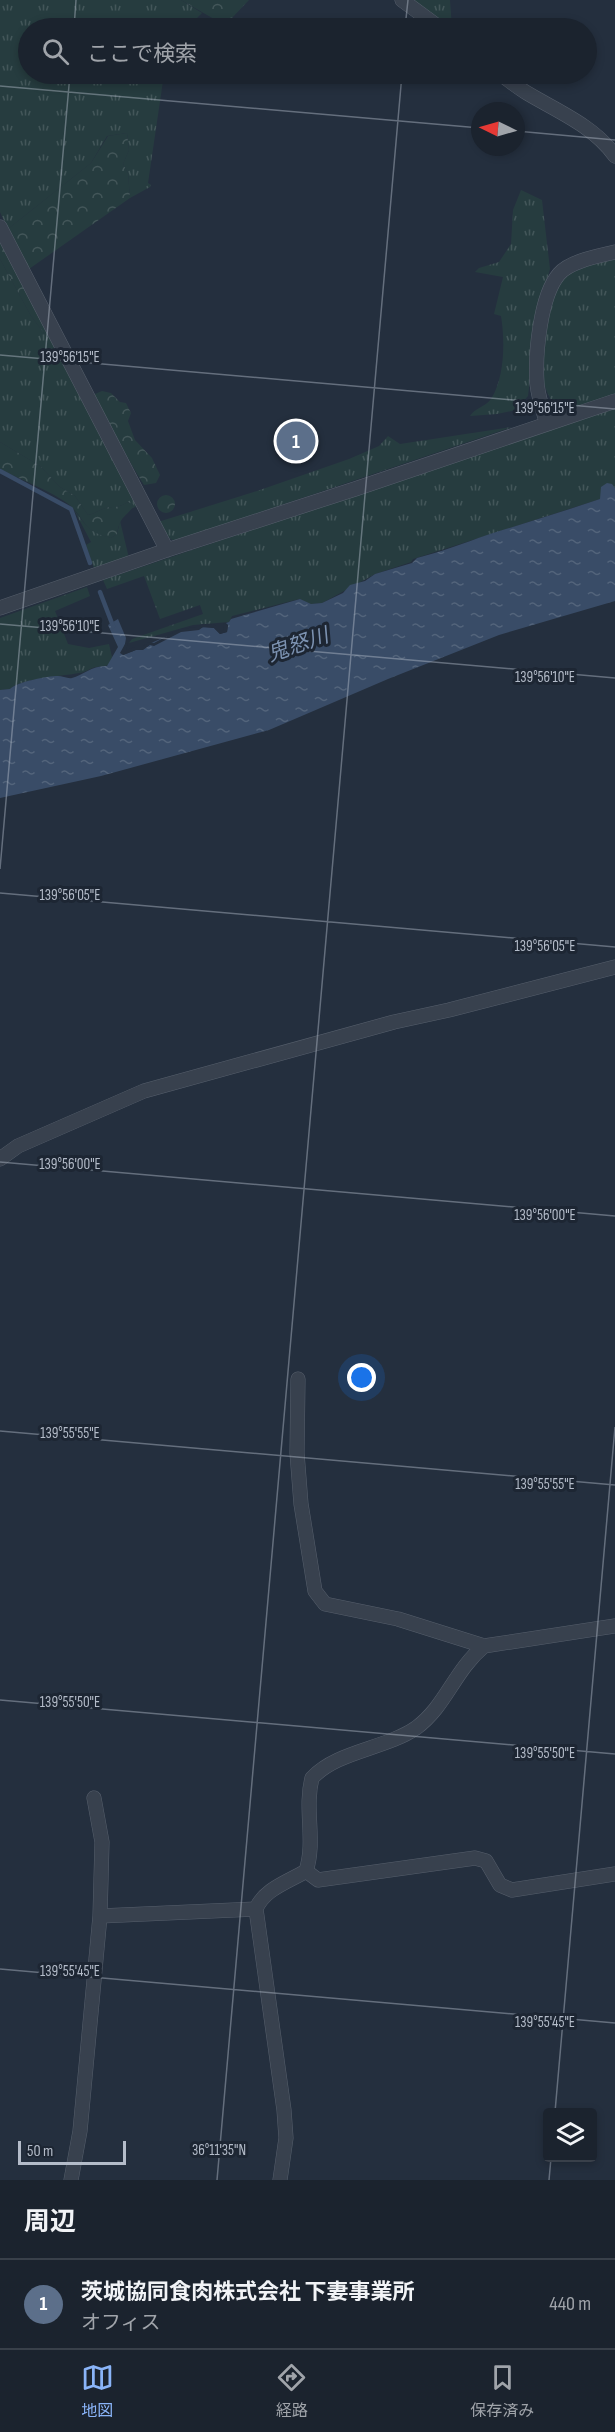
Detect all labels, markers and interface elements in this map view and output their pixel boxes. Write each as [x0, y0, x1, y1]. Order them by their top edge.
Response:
search box [18, 18, 597, 84]
icon: search [39, 35, 72, 68]
text: ここで検索 [87, 41, 197, 68]
north arrow [471, 102, 525, 156]
text: 139°56'15"E [40, 348, 100, 367]
text: 139°56'15"E [515, 399, 575, 418]
pin: 1 [276, 418, 316, 464]
text: 139°56'10"E [40, 617, 100, 636]
water label: 鬼怒川 [264, 622, 334, 667]
text: 139°56'10"E [515, 668, 575, 687]
text: 139°56'05"E [40, 886, 100, 905]
text: 139°56'05"E [515, 937, 575, 956]
text: 139°56'00"E [39, 1155, 101, 1174]
text: 139°56'00"E [514, 1206, 576, 1225]
your location [347, 1363, 376, 1392]
text: 139°55'55"E [40, 1424, 100, 1443]
text: 139°55'55"E [515, 1475, 575, 1494]
text: 139°55'50"E [40, 1693, 100, 1712]
text: 139°55'50"E [515, 1744, 575, 1763]
text: 139°55'45"E [40, 1962, 100, 1981]
text: 139°55'45"E [515, 2013, 575, 2032]
map controls [543, 2108, 597, 2162]
button: layers [543, 2108, 597, 2162]
scale bar [18, 2138, 126, 2166]
text: 36°11'35"N [192, 2141, 246, 2160]
text: 50 m [27, 2142, 53, 2161]
text: 周辺 [24, 2207, 76, 2238]
text: 茨城協同食肉株式会社 下妻事業所 [81, 2279, 414, 2306]
text: 1 [40, 2292, 47, 2316]
text: 440 m [549, 2292, 591, 2316]
text: オフィス [81, 2311, 161, 2335]
tab: 地図 [81, 2361, 114, 2421]
tab: 経路 [275, 2361, 308, 2421]
tab: 保存済み [470, 2361, 534, 2421]

